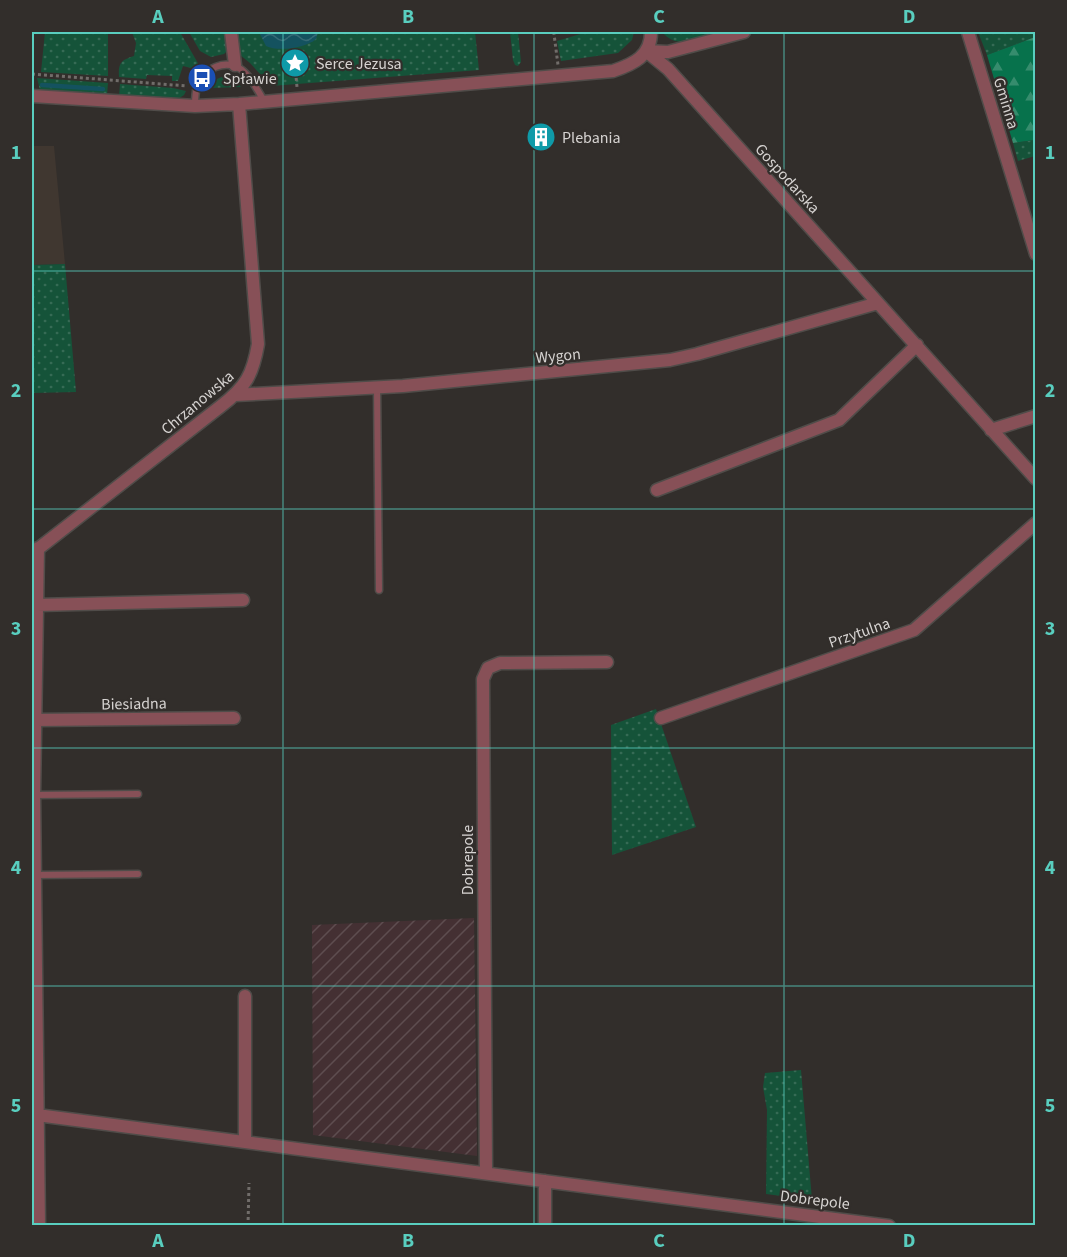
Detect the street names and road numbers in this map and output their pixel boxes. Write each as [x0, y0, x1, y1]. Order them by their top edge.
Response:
street label: Gminna [988, 75, 1024, 132]
street label: Gospodarska [750, 139, 825, 219]
street label: Wygon [535, 343, 582, 369]
street label: Chrzanowska [156, 366, 239, 440]
street label: Przytulna [826, 612, 893, 654]
street label: Biesiadna [101, 692, 167, 716]
street label: Dobrepole [457, 825, 479, 895]
street label: Dobrepole [779, 1185, 851, 1215]

